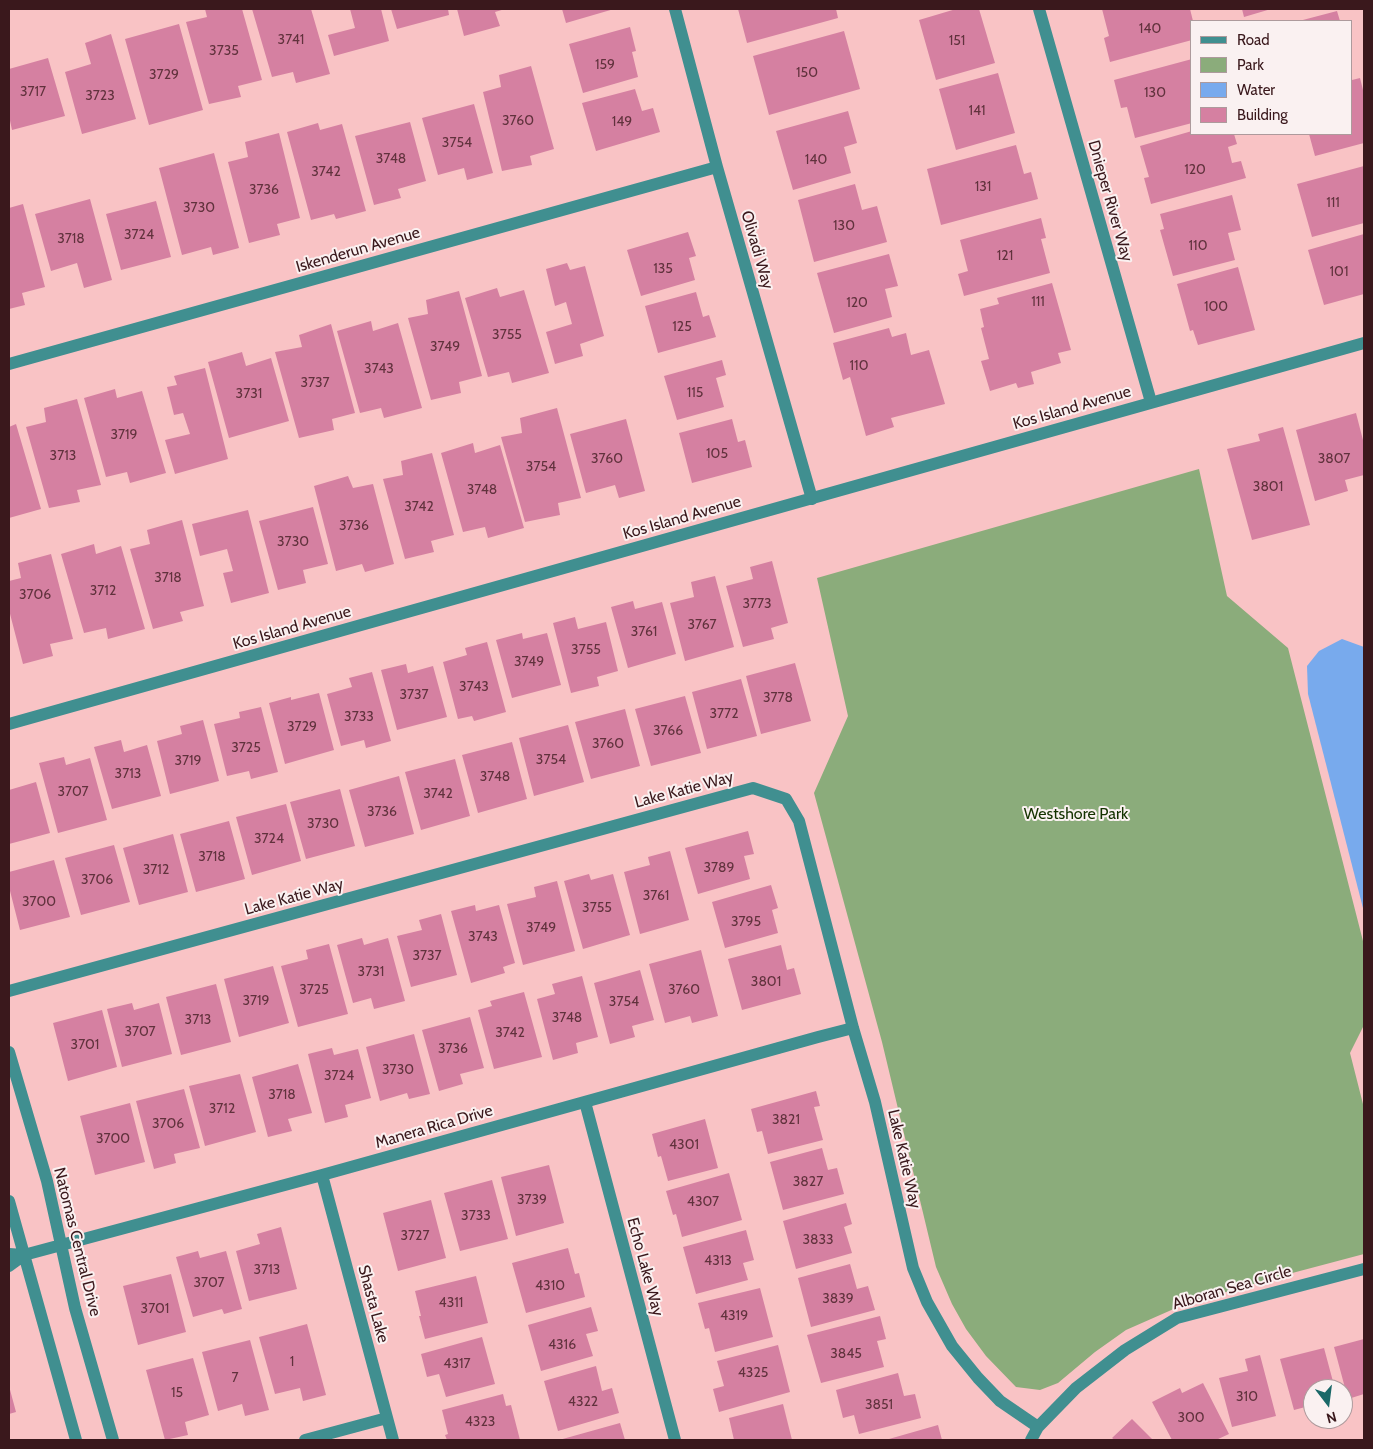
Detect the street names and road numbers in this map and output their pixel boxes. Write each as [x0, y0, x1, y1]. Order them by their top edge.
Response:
street label: Dnieper River Way [1084, 138, 1136, 264]
street label: Olivadi Way [737, 209, 777, 291]
street label: Iskenderun Avenue [294, 223, 422, 277]
street label: Kos Island Avenue [1011, 382, 1133, 434]
street label: Kos Island Avenue [621, 492, 743, 544]
street label: Kos Island Avenue [231, 602, 353, 654]
street label: Lake Katie Way [633, 768, 735, 812]
street label: Lake Katie Way [243, 875, 345, 919]
street label: Manera Rica Drive [373, 1101, 495, 1153]
street label: Lake Katie Way [883, 1107, 925, 1211]
street label: Natomas Central Drive [49, 1166, 105, 1318]
street label: Echo Lake Way [623, 1216, 667, 1318]
street label: Alboran Sea Circle [1170, 1262, 1294, 1314]
street label: Shasta Lake [353, 1263, 393, 1345]

